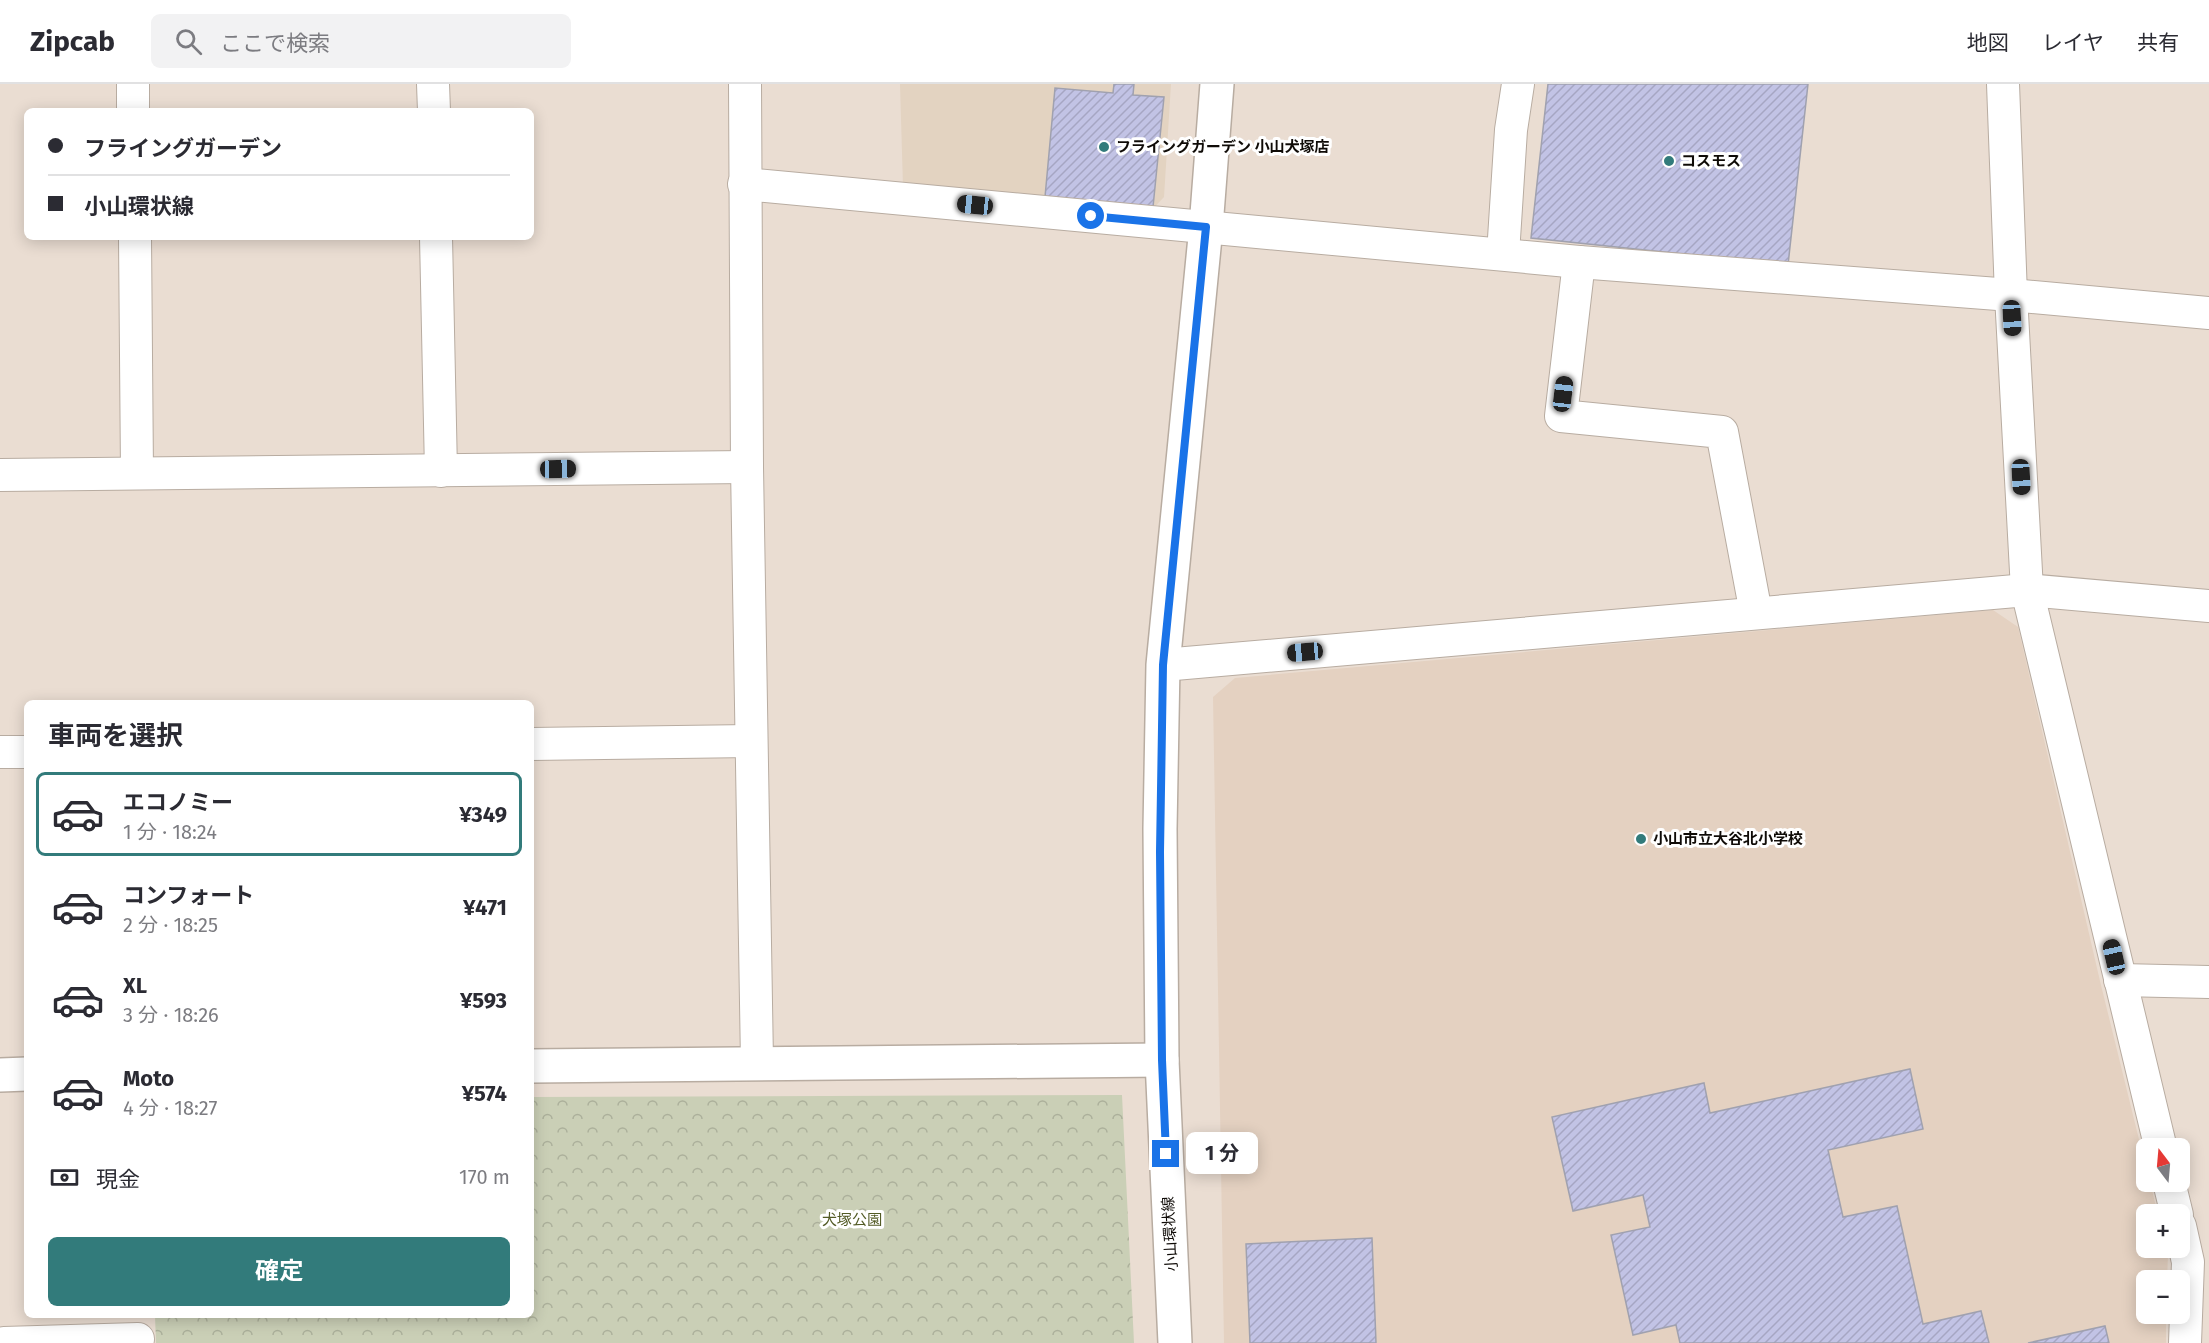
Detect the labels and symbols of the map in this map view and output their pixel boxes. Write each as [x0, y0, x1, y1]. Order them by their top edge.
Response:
place label: フライングガーデン 小山犬塚店 [1116, 138, 1330, 156]
marker: フライングガーデン 小山犬塚店 [1097, 140, 1111, 154]
place label: コスモス [1681, 152, 1741, 170]
marker: コスモス [1662, 154, 1676, 168]
car [956, 194, 994, 216]
route start [1077, 202, 1104, 229]
car [2002, 300, 2022, 336]
car [1552, 375, 1574, 413]
car [2011, 459, 2031, 495]
car [540, 460, 576, 478]
car [1286, 641, 1324, 663]
place label: 小山市立大谷北小学校 [1653, 830, 1803, 848]
marker: 小山市立大谷北小学校 [1634, 832, 1648, 846]
car [2101, 937, 2127, 977]
callout: 1 分 [1187, 1133, 1259, 1175]
north arrow [2136, 1138, 2190, 1192]
route end [1152, 1140, 1179, 1167]
street label: 小山環状線 [1159, 1196, 1181, 1272]
park label: 犬塚公園 [822, 1211, 882, 1229]

